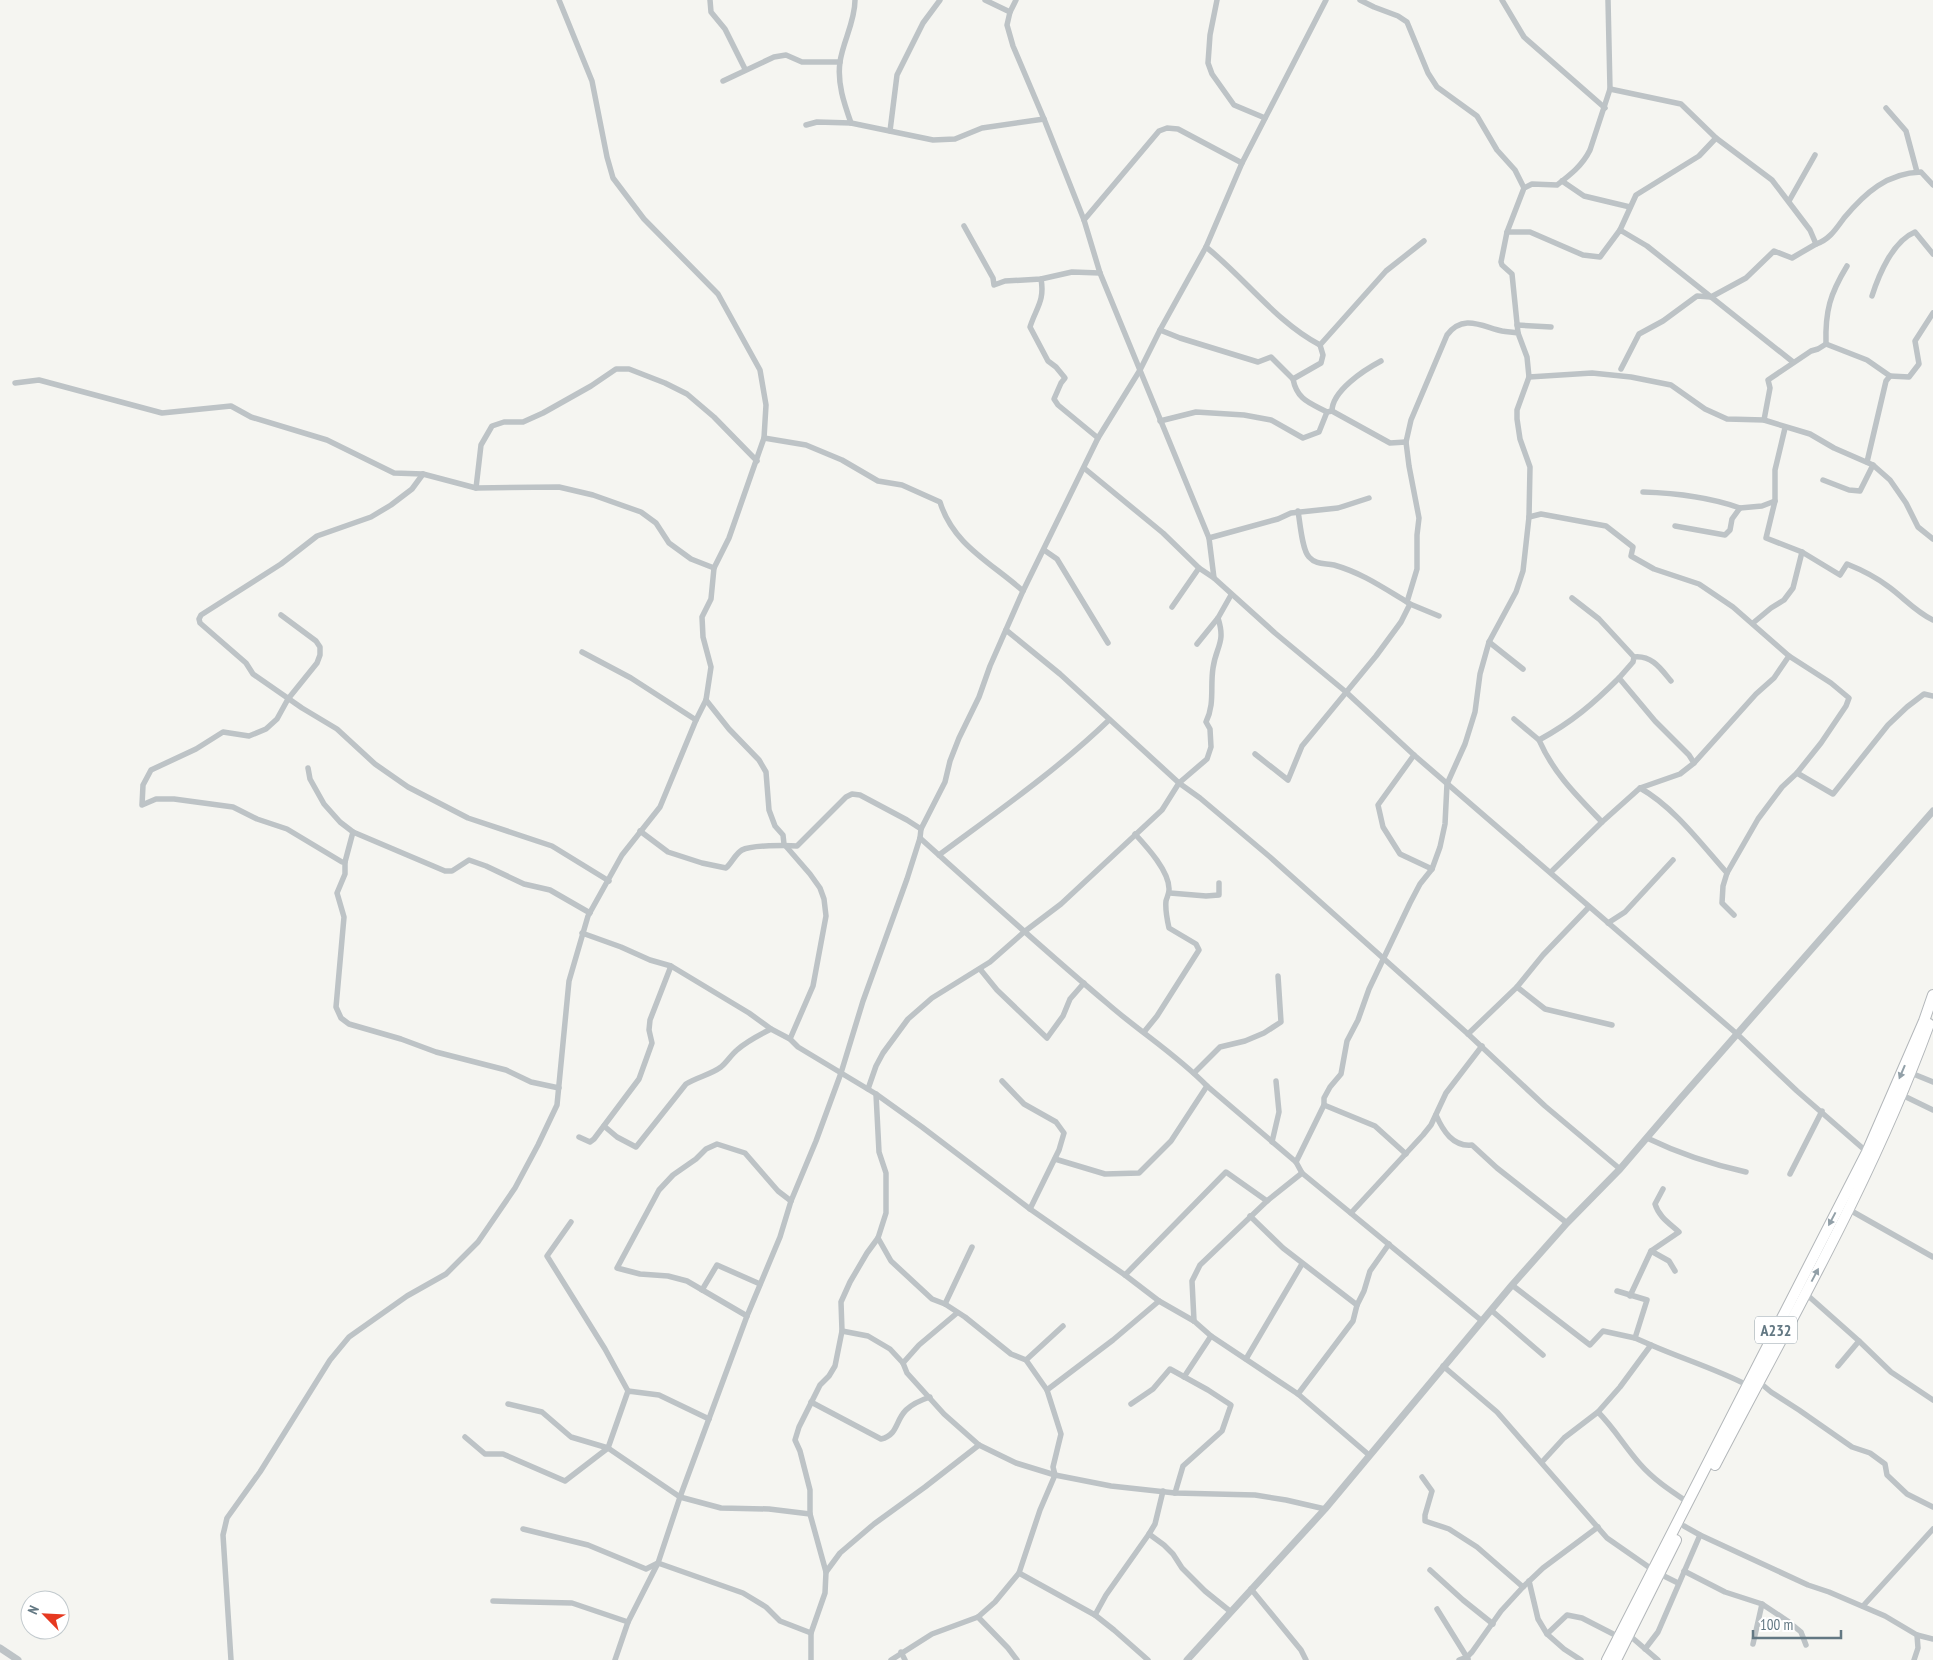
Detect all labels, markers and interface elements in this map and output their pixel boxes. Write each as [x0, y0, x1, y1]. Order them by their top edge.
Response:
one-way arrow [1897, 1065, 1905, 1079]
one-way arrow [1828, 1212, 1836, 1226]
one-way arrow [1811, 1267, 1819, 1282]
road number: A232 [1755, 1316, 1797, 1344]
north arrow [20, 1590, 70, 1640]
text: N [23, 1603, 43, 1617]
scale bar [1753, 1608, 1840, 1640]
text: 100 m [1760, 1615, 1793, 1634]

